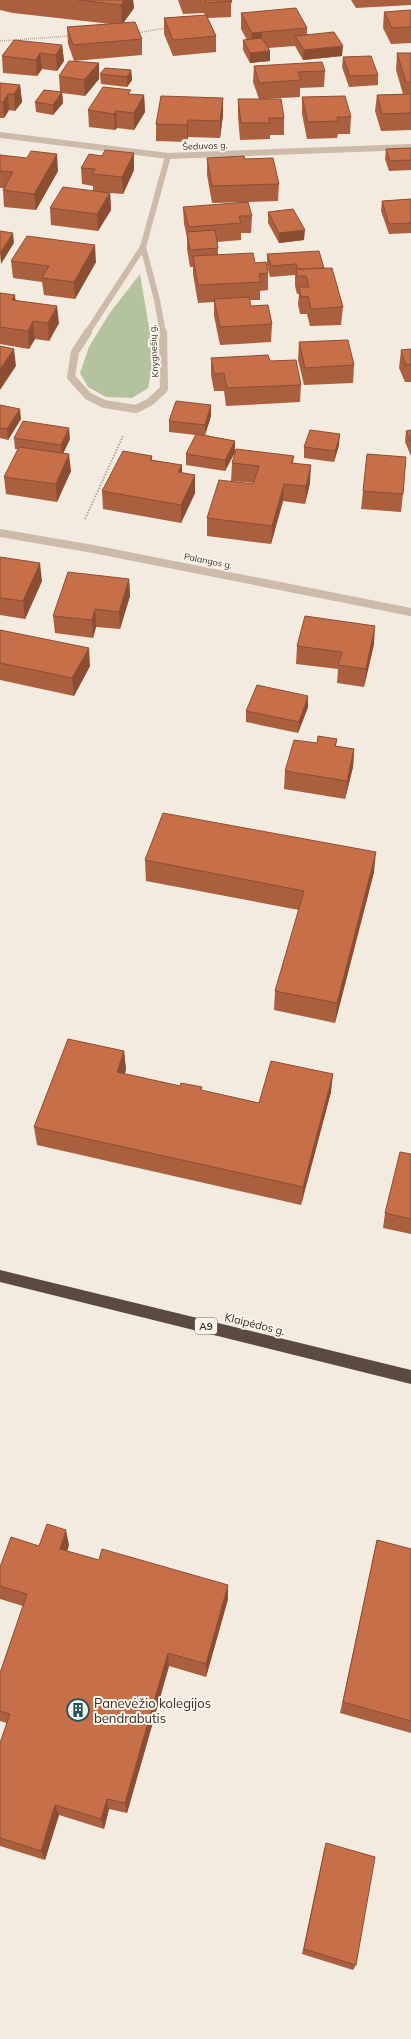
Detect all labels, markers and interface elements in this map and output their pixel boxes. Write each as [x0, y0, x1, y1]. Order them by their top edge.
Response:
street label: Šeduvos g. [182, 138, 228, 152]
street label: Knygnešių g. [147, 324, 161, 378]
street label: Palangos g. [183, 550, 233, 571]
street label: Klaipėdos g. [223, 1310, 287, 1338]
road number: A9 [195, 1318, 217, 1334]
place label: Panevėžio kolegijos bendrabutis [94, 1695, 211, 1726]
building icon: Panevėžio kolegijos bendrabutis [65, 1697, 91, 1723]

